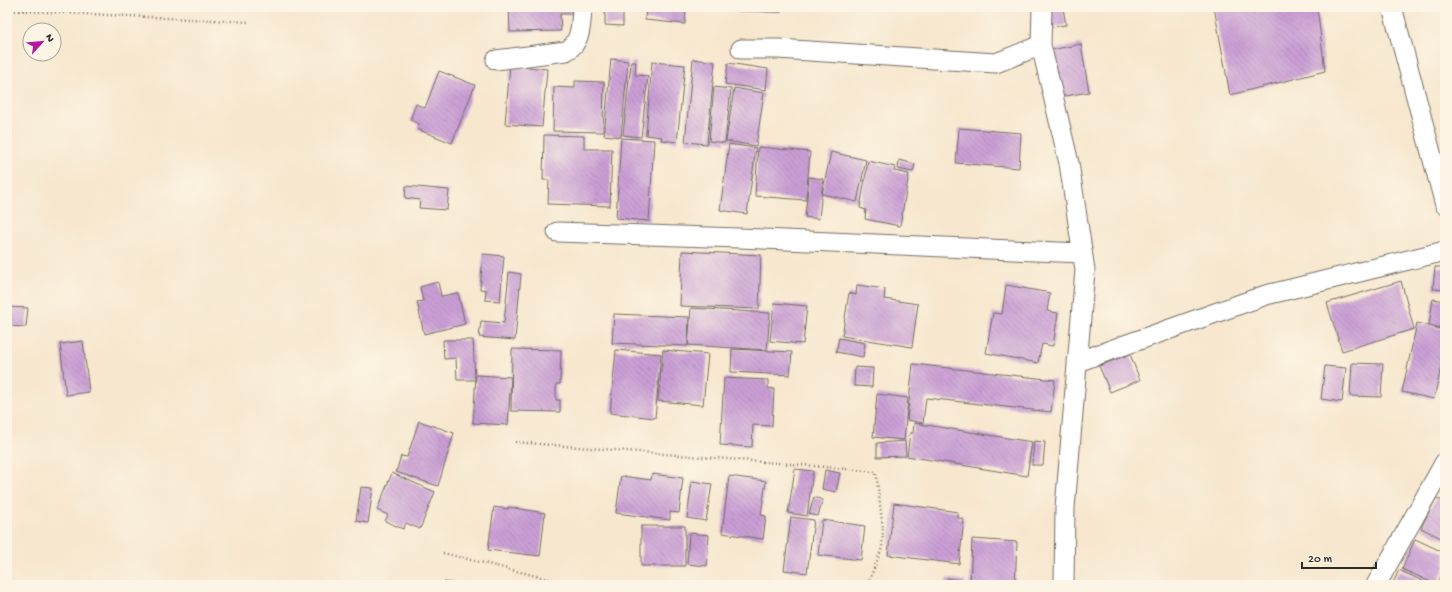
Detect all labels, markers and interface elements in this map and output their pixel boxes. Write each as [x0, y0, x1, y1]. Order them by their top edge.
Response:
north arrow [22, 22, 62, 62]
text: N [42, 32, 56, 44]
scale bar [1302, 544, 1376, 570]
text: 20 m [1308, 553, 1333, 567]

